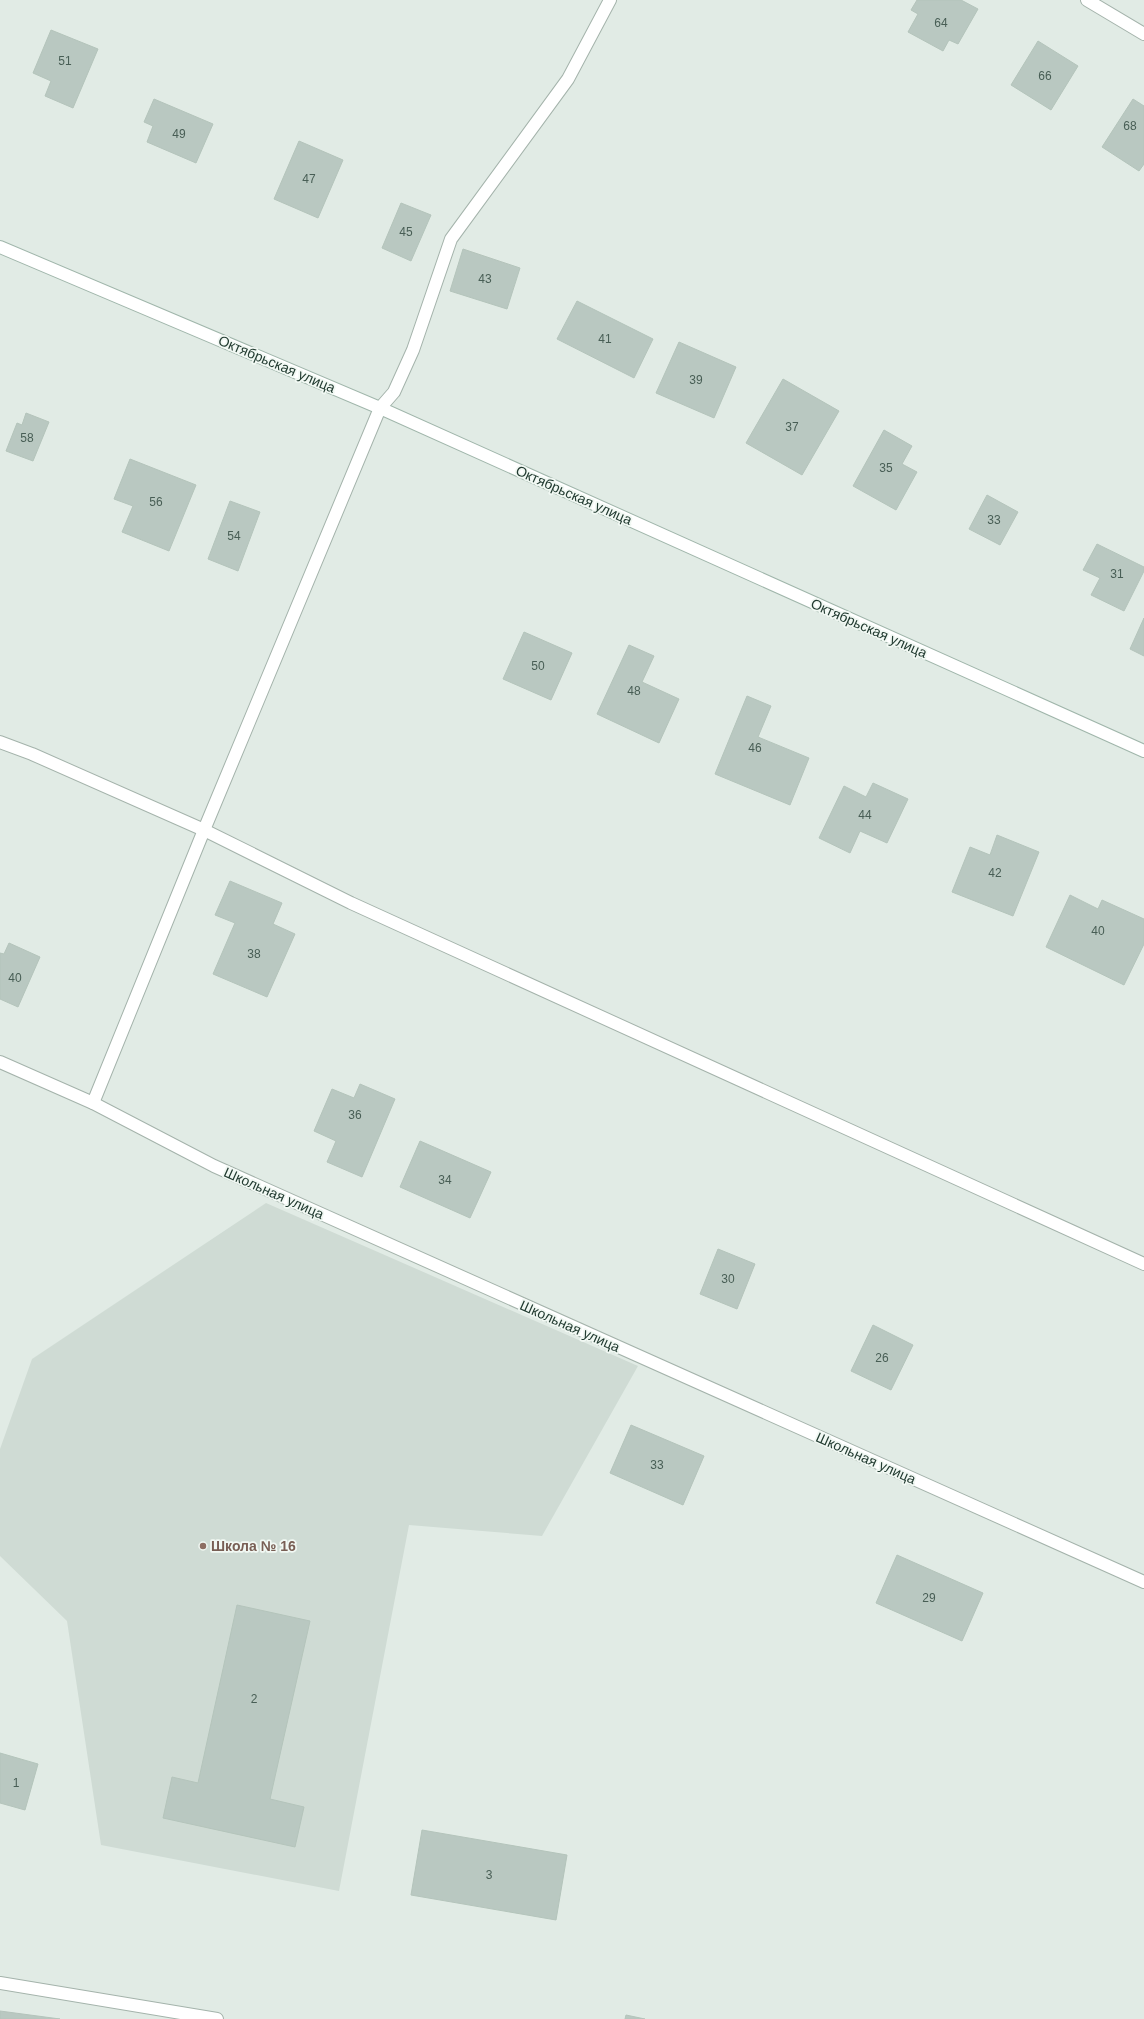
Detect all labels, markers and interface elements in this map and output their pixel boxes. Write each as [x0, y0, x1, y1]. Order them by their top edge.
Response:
house number: 64 [934, 16, 948, 30]
house number: 51 [58, 54, 72, 68]
house number: 66 [1038, 69, 1052, 83]
house number: 68 [1123, 119, 1137, 133]
house number: 49 [172, 127, 186, 141]
house number: 47 [302, 172, 316, 186]
house number: 45 [399, 225, 413, 239]
house number: 43 [478, 272, 492, 286]
street label: Октябрьская улица [216, 332, 338, 396]
house number: 41 [598, 332, 612, 346]
house number: 39 [689, 373, 703, 387]
house number: 37 [785, 420, 799, 434]
house number: 58 [20, 431, 34, 445]
house number: 35 [879, 461, 893, 475]
street label: Октябрьская улица [513, 462, 635, 528]
house number: 56 [149, 495, 163, 509]
house number: 33 [987, 513, 1001, 527]
house number: 54 [227, 529, 241, 543]
house number: 31 [1110, 567, 1124, 581]
street label: Октябрьская улица [808, 595, 930, 661]
house number: 50 [531, 659, 545, 673]
house number: 48 [627, 684, 641, 698]
house number: 46 [748, 741, 762, 755]
house number: 44 [858, 808, 872, 822]
house number: 42 [988, 866, 1002, 880]
house number: 40 [1091, 924, 1105, 938]
house number: 38 [247, 947, 261, 961]
house number: 40 [8, 971, 22, 985]
house number: 36 [348, 1108, 362, 1122]
street label: Школьная улица [222, 1164, 327, 1222]
house number: 34 [438, 1173, 452, 1187]
house number: 30 [721, 1272, 735, 1286]
street label: Школьная улица [518, 1297, 623, 1355]
house number: 26 [875, 1351, 889, 1365]
street label: Школьная улица [814, 1429, 919, 1487]
house number: 33 [650, 1458, 664, 1472]
place label: Школа № 16 [211, 1538, 296, 1554]
marker: Школа № 16 [198, 1541, 208, 1551]
house number: 29 [922, 1591, 936, 1605]
house number: 2 [251, 1692, 258, 1706]
house number: 1 [13, 1776, 20, 1790]
house number: 3 [486, 1868, 493, 1882]

